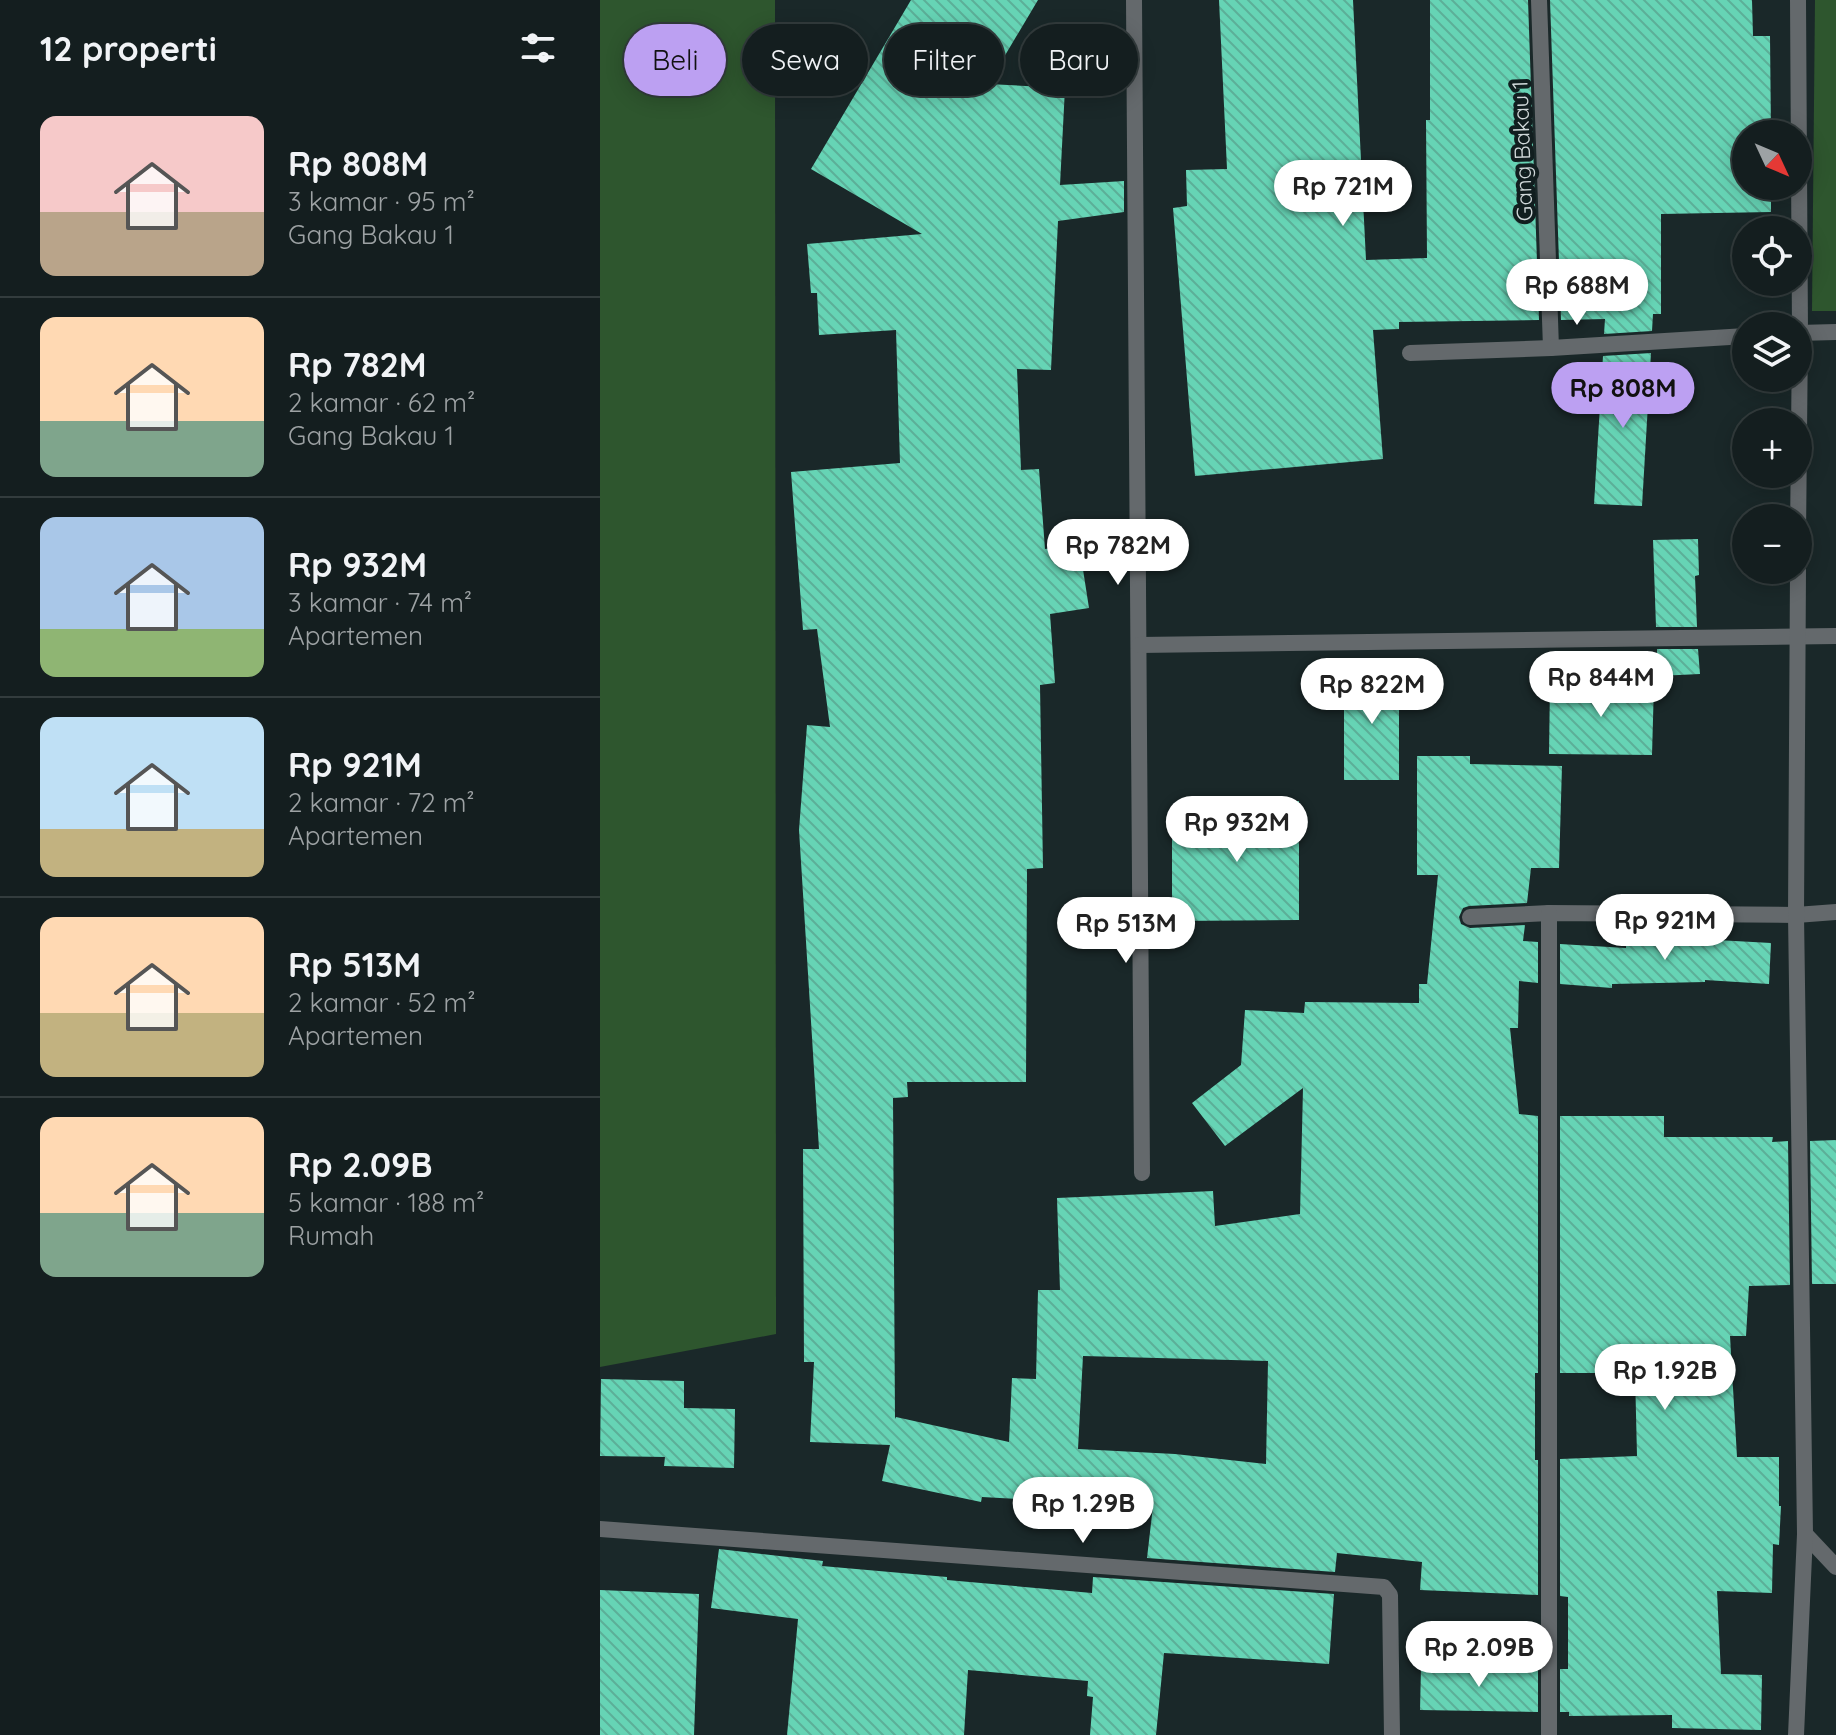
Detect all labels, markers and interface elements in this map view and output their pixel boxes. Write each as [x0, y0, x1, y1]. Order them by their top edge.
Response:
chip: Beli [624, 24, 726, 96]
chip: Sewa [742, 24, 868, 96]
chip: Filter [884, 24, 1004, 96]
chip: Baru [1020, 24, 1138, 96]
icon: filters [516, 26, 560, 70]
text: 12 properti [40, 27, 217, 70]
street label: Gang Bakau 1 [1506, 80, 1538, 222]
north arrow [1732, 120, 1812, 200]
map controls [1732, 120, 1812, 584]
text: Rp 808M [288, 142, 428, 185]
icon: home [104, 148, 200, 244]
pin: Rp 721M [1269, 160, 1417, 228]
text: Rp 721M [1292, 169, 1394, 202]
text: 3 kamar · 95 m² [288, 185, 475, 218]
button: locate [1732, 216, 1812, 296]
text: Gang Bakau 1 [288, 218, 454, 251]
pin: Rp 688M [1503, 259, 1651, 327]
text: Rp 688M [1524, 268, 1630, 301]
button: layers [1732, 312, 1812, 392]
text: Rp 782M [288, 343, 427, 386]
icon: home [104, 349, 200, 445]
pin: Rp 808M [1549, 362, 1697, 430]
text: Rp 808M [1569, 371, 1677, 404]
text: 2 kamar · 62 m² [288, 386, 475, 419]
button: + [1732, 408, 1812, 488]
text: Gang Bakau 1 [288, 419, 454, 452]
button: − [1732, 504, 1812, 584]
pin: Rp 782M [1044, 519, 1192, 587]
text: Rp 782M [1065, 528, 1171, 561]
text: Rp 932M [288, 543, 427, 586]
icon: home [104, 549, 200, 645]
text: 3 kamar · 74 m² [288, 586, 472, 619]
text: Apartemen [288, 619, 423, 652]
pin: Rp 844M [1527, 651, 1675, 719]
pin: Rp 822M [1298, 658, 1446, 726]
text: Rp 844M [1547, 660, 1655, 693]
text: Rp 822M [1319, 667, 1425, 700]
text: Rp 921M [288, 743, 422, 786]
icon: home [104, 749, 200, 845]
text: 2 kamar · 72 m² [288, 786, 475, 819]
pin: Rp 932M [1163, 796, 1311, 864]
text: Rp 932M [1184, 805, 1290, 838]
text: Apartemen [288, 819, 423, 852]
pin: Rp 921M [1591, 894, 1739, 962]
pin: Rp 513M [1052, 897, 1200, 965]
text: Rp 921M [1614, 903, 1716, 936]
text: Rp 513M [1075, 906, 1177, 939]
text: Rp 513M [288, 943, 421, 986]
icon: home [104, 949, 200, 1045]
text: 2 kamar · 52 m² [288, 986, 475, 1019]
text: Apartemen [288, 1019, 423, 1052]
text: Rp 2.09B [288, 1143, 433, 1186]
icon: home [104, 1149, 200, 1245]
text: 5 kamar · 188 m² [288, 1186, 484, 1219]
text: Rumah [288, 1219, 374, 1252]
pin: Rp 1.92B [1582, 1344, 1748, 1412]
text: Rp 1.92B [1613, 1353, 1717, 1386]
pin: Rp 1.29B [1000, 1477, 1166, 1545]
text: Rp 1.29B [1031, 1486, 1135, 1519]
pin: Rp 2.09B [1396, 1621, 1562, 1689]
text: Rp 2.09B [1424, 1630, 1534, 1663]

